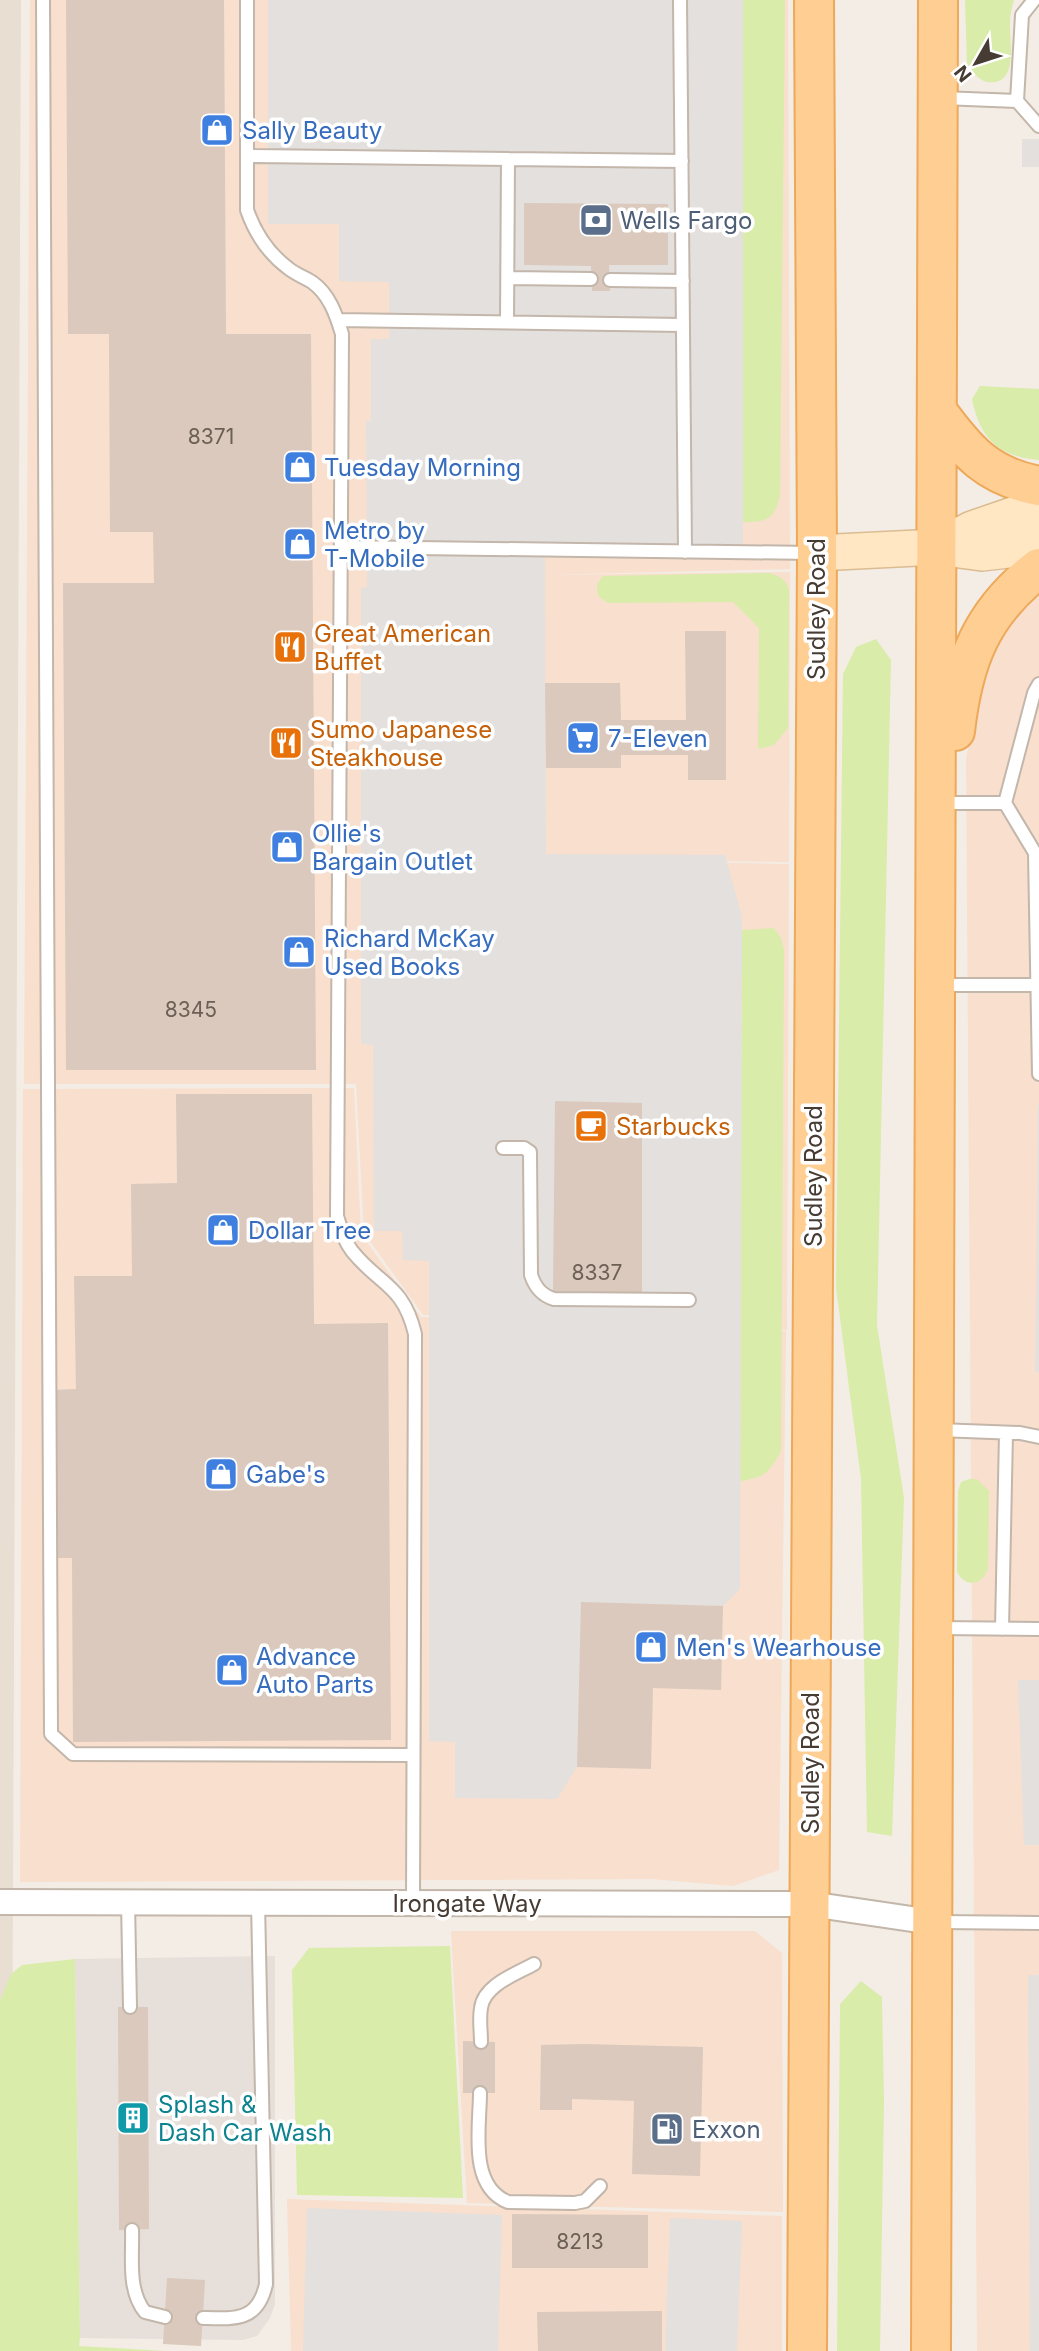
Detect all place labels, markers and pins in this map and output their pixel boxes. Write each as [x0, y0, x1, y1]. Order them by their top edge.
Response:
shop icon: Sally Beauty [198, 111, 236, 149]
place label: Sally Beauty [242, 116, 382, 145]
bank icon: Wells Fargo [577, 201, 615, 239]
place label: Wells Fargo [620, 206, 752, 235]
shop icon: Tuesday Morning [281, 448, 319, 486]
place label: Tuesday Morning [324, 453, 521, 482]
place label: Metro by T-Mobile [324, 516, 425, 573]
shop icon: Metro by T-Mobile [281, 525, 319, 563]
place label: Great American Buffet [314, 619, 491, 676]
restaurant icon: Great American Buffet [271, 628, 309, 666]
place label: Sumo Japanese Steakhouse [310, 715, 492, 772]
supermarket icon: 7-Eleven [564, 719, 602, 757]
restaurant icon: Sumo Japanese Steakhouse [267, 724, 305, 762]
place label: 7-Eleven [608, 724, 708, 753]
place label: Ollie's Bargain Outlet [312, 819, 473, 876]
shop icon: Ollie's Bargain Outlet [268, 828, 306, 866]
place label: Richard McKay Used Books [324, 924, 495, 981]
shop icon: Richard McKay Used Books [280, 933, 318, 971]
cafe icon: Starbucks [572, 1107, 610, 1145]
place label: Starbucks [616, 1112, 731, 1141]
shop icon: Dollar Tree [204, 1211, 242, 1249]
place label: Dollar Tree [248, 1216, 371, 1245]
shop icon: Gabe's [202, 1455, 240, 1493]
place label: Gabe's [246, 1460, 326, 1489]
shop icon: Men's Wearhouse [632, 1628, 670, 1666]
place label: Men's Wearhouse [676, 1633, 881, 1662]
place label: Advance Auto Parts [256, 1642, 374, 1699]
shop icon: Advance Auto Parts [213, 1651, 251, 1689]
place label: Splash & Dash Car Wash [158, 2090, 332, 2147]
building icon: Splash & Dash Car Wash [114, 2099, 152, 2137]
fuel station icon: Exxon [648, 2110, 686, 2148]
place label: Exxon [692, 2115, 761, 2144]

